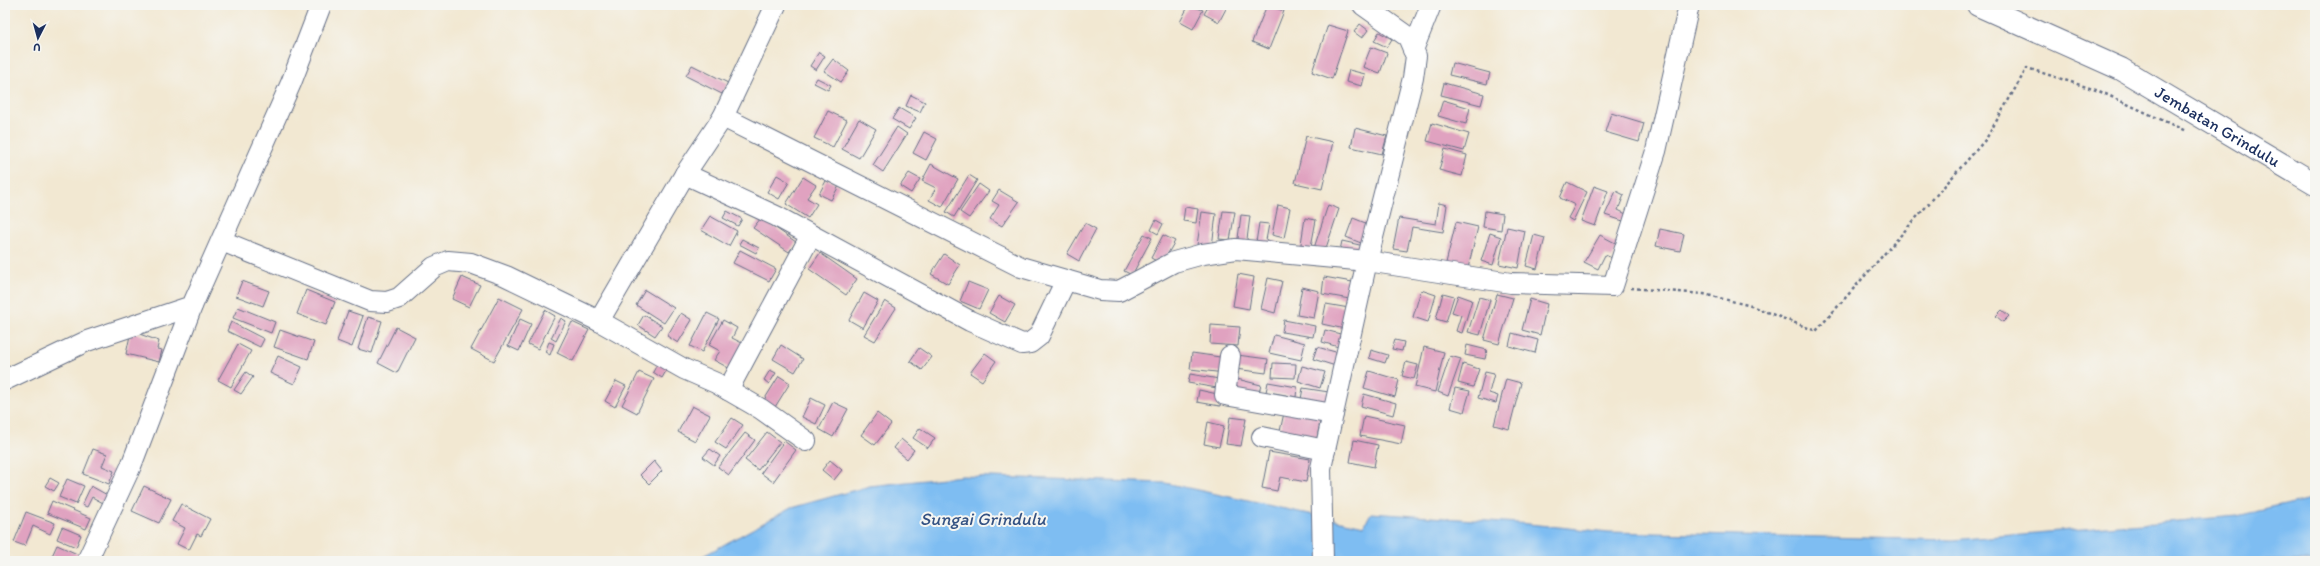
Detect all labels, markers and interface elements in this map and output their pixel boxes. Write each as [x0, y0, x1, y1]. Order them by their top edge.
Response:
north arrow [18, 18, 58, 58]
text: U [33, 41, 41, 54]
street label: Jembatan Grindulu [2152, 82, 2284, 171]
water label: Sungai Grindulu [920, 508, 1047, 530]

